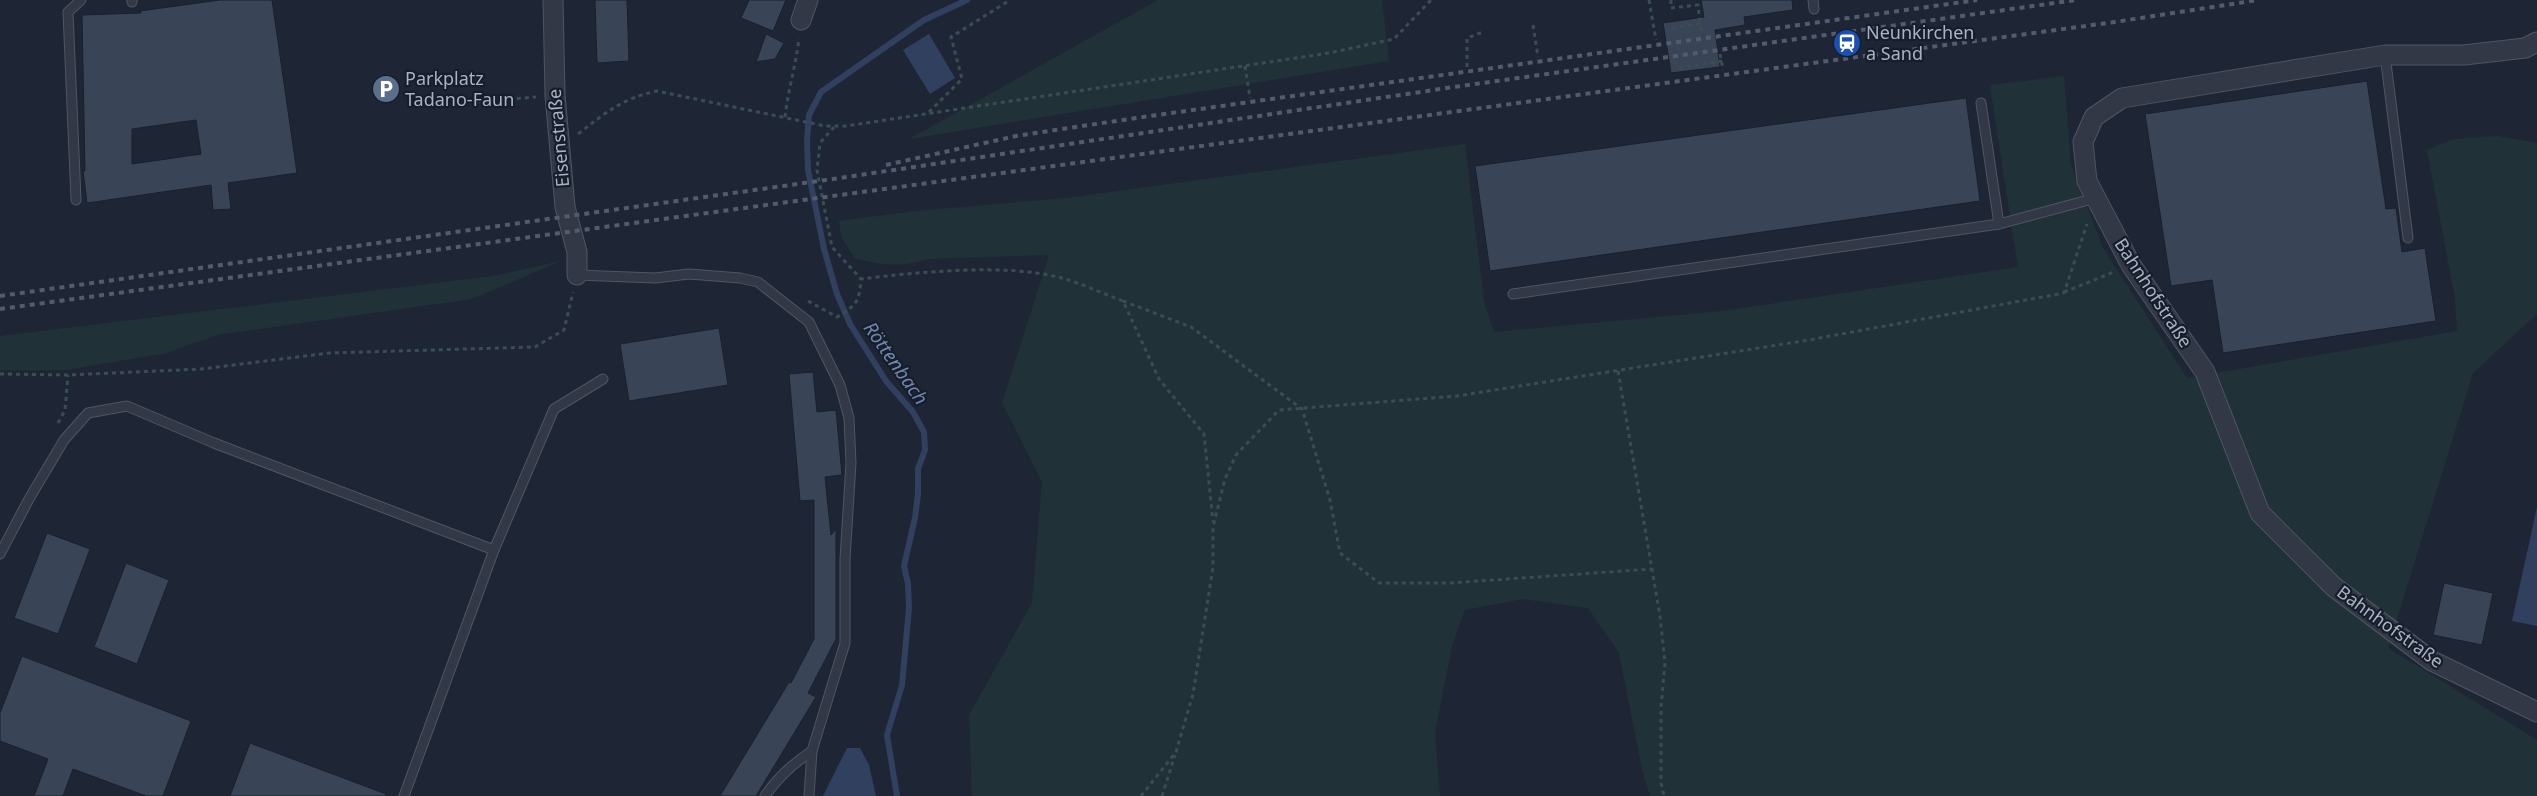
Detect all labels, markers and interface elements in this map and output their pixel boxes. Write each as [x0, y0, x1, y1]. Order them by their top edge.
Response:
place label: Neunkirchen a Sand [1866, 20, 1974, 65]
station icon: Neunkirchen a Sand [1832, 28, 1862, 58]
place label: Parkplatz Tadano-Faun [405, 66, 514, 111]
parking icon: Parkplatz Tadano-Faun [371, 74, 401, 104]
street label: Eisenstraße [542, 88, 574, 188]
street label: Bahnhofstraße [2109, 233, 2198, 352]
water label: Röttenbach [858, 316, 934, 410]
street label: Bahnhofstraße [2333, 579, 2449, 673]

